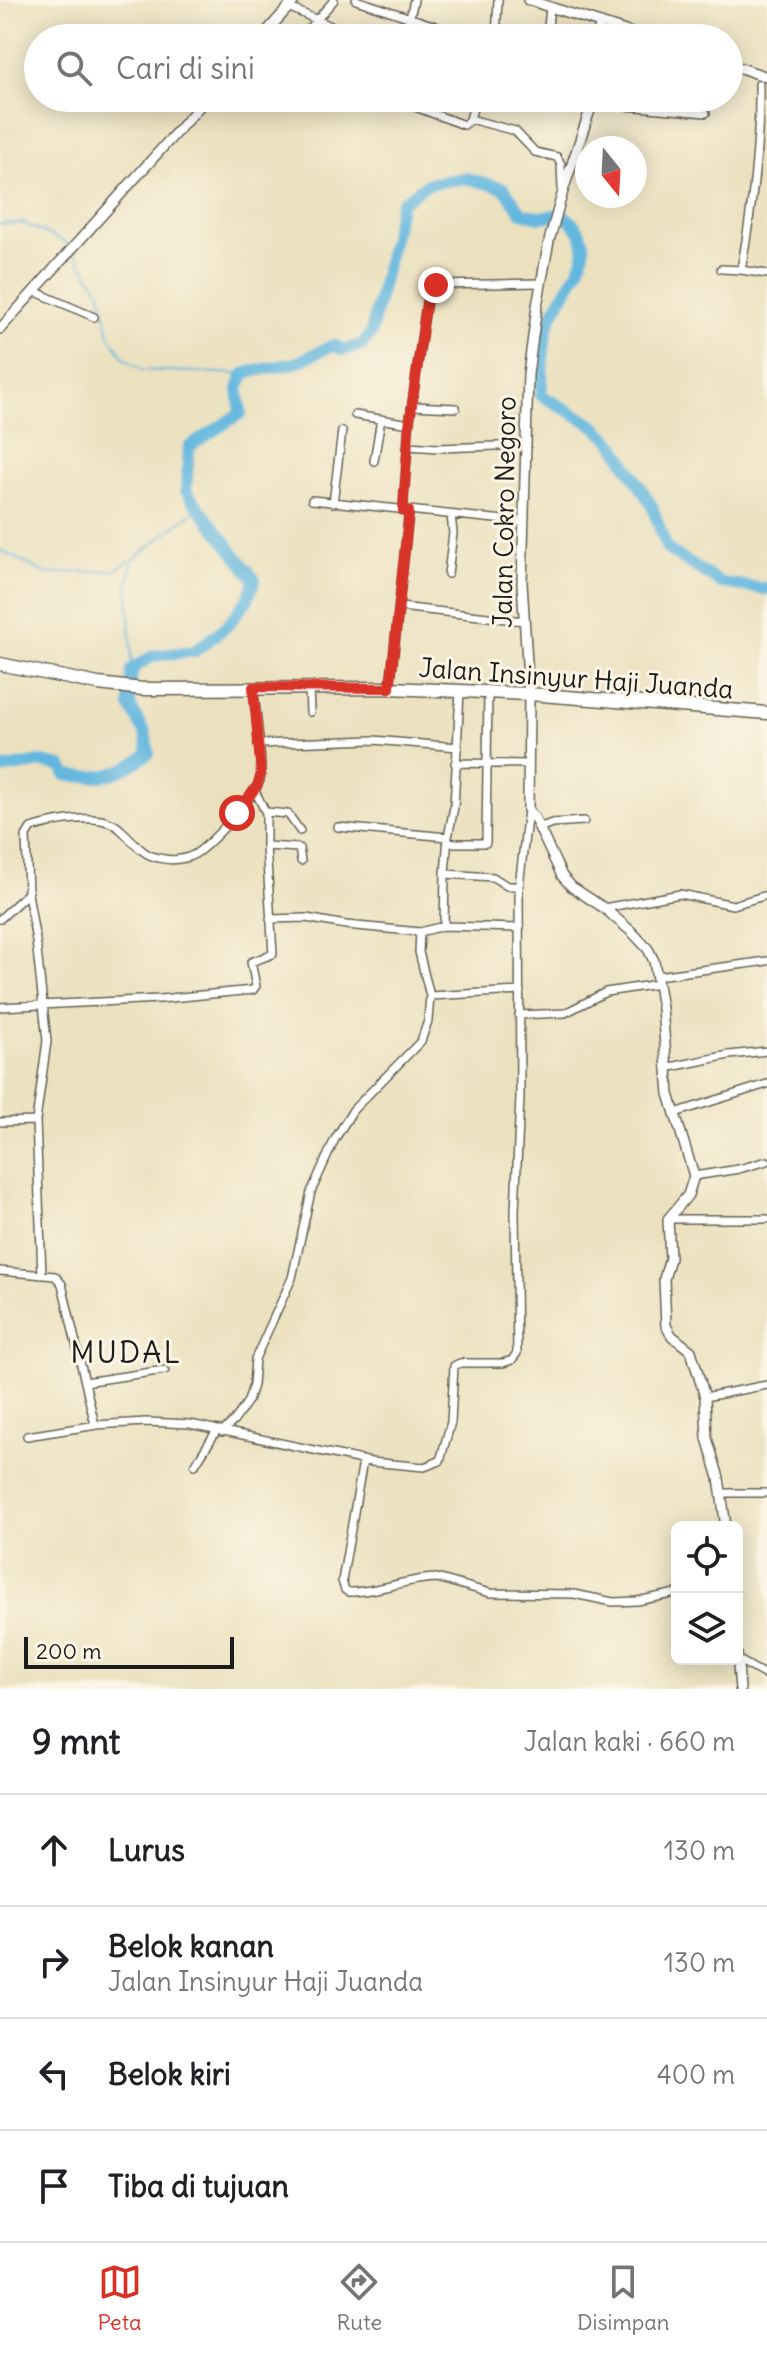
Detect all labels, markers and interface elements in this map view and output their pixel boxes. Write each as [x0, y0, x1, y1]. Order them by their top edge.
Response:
search box [24, 24, 743, 112]
icon: search [52, 46, 96, 90]
text: Cari di sini [116, 49, 255, 87]
north arrow [575, 136, 647, 208]
route end [418, 267, 454, 303]
street label: Jalan Cokro Negoro [485, 396, 523, 628]
street label: Jalan Insinyur Haji Juanda [418, 651, 734, 705]
route start [219, 795, 255, 831]
district label: MUDAL [70, 1333, 182, 1371]
map controls [671, 1521, 743, 1665]
button: locate [671, 1521, 743, 1593]
button: layers [671, 1593, 743, 1665]
scale bar [24, 1633, 234, 1669]
text: 200 m [36, 1637, 102, 1665]
text: 9 mnt [32, 1720, 120, 1763]
text: Jalan kaki · 660 m [524, 1725, 735, 1758]
icon: ahead [32, 1828, 76, 1872]
text: Lurus [108, 1831, 185, 1869]
text: 130 m [664, 1834, 735, 1867]
text: Belok kanan [108, 1927, 274, 1965]
icon: right [32, 1940, 76, 1984]
text: 130 m [664, 1946, 735, 1979]
text: Jalan Insinyur Haji Juanda [108, 1965, 423, 1998]
icon: left [32, 2052, 76, 2096]
text: Belok kiri [108, 2055, 231, 2093]
text: 400 m [657, 2058, 735, 2091]
icon: arrive [32, 2164, 76, 2208]
text: Tiba di tujuan [108, 2167, 289, 2205]
tab: Peta [97, 2260, 142, 2336]
tab: Rute [336, 2260, 382, 2336]
tab: Disimpan [577, 2260, 670, 2336]

